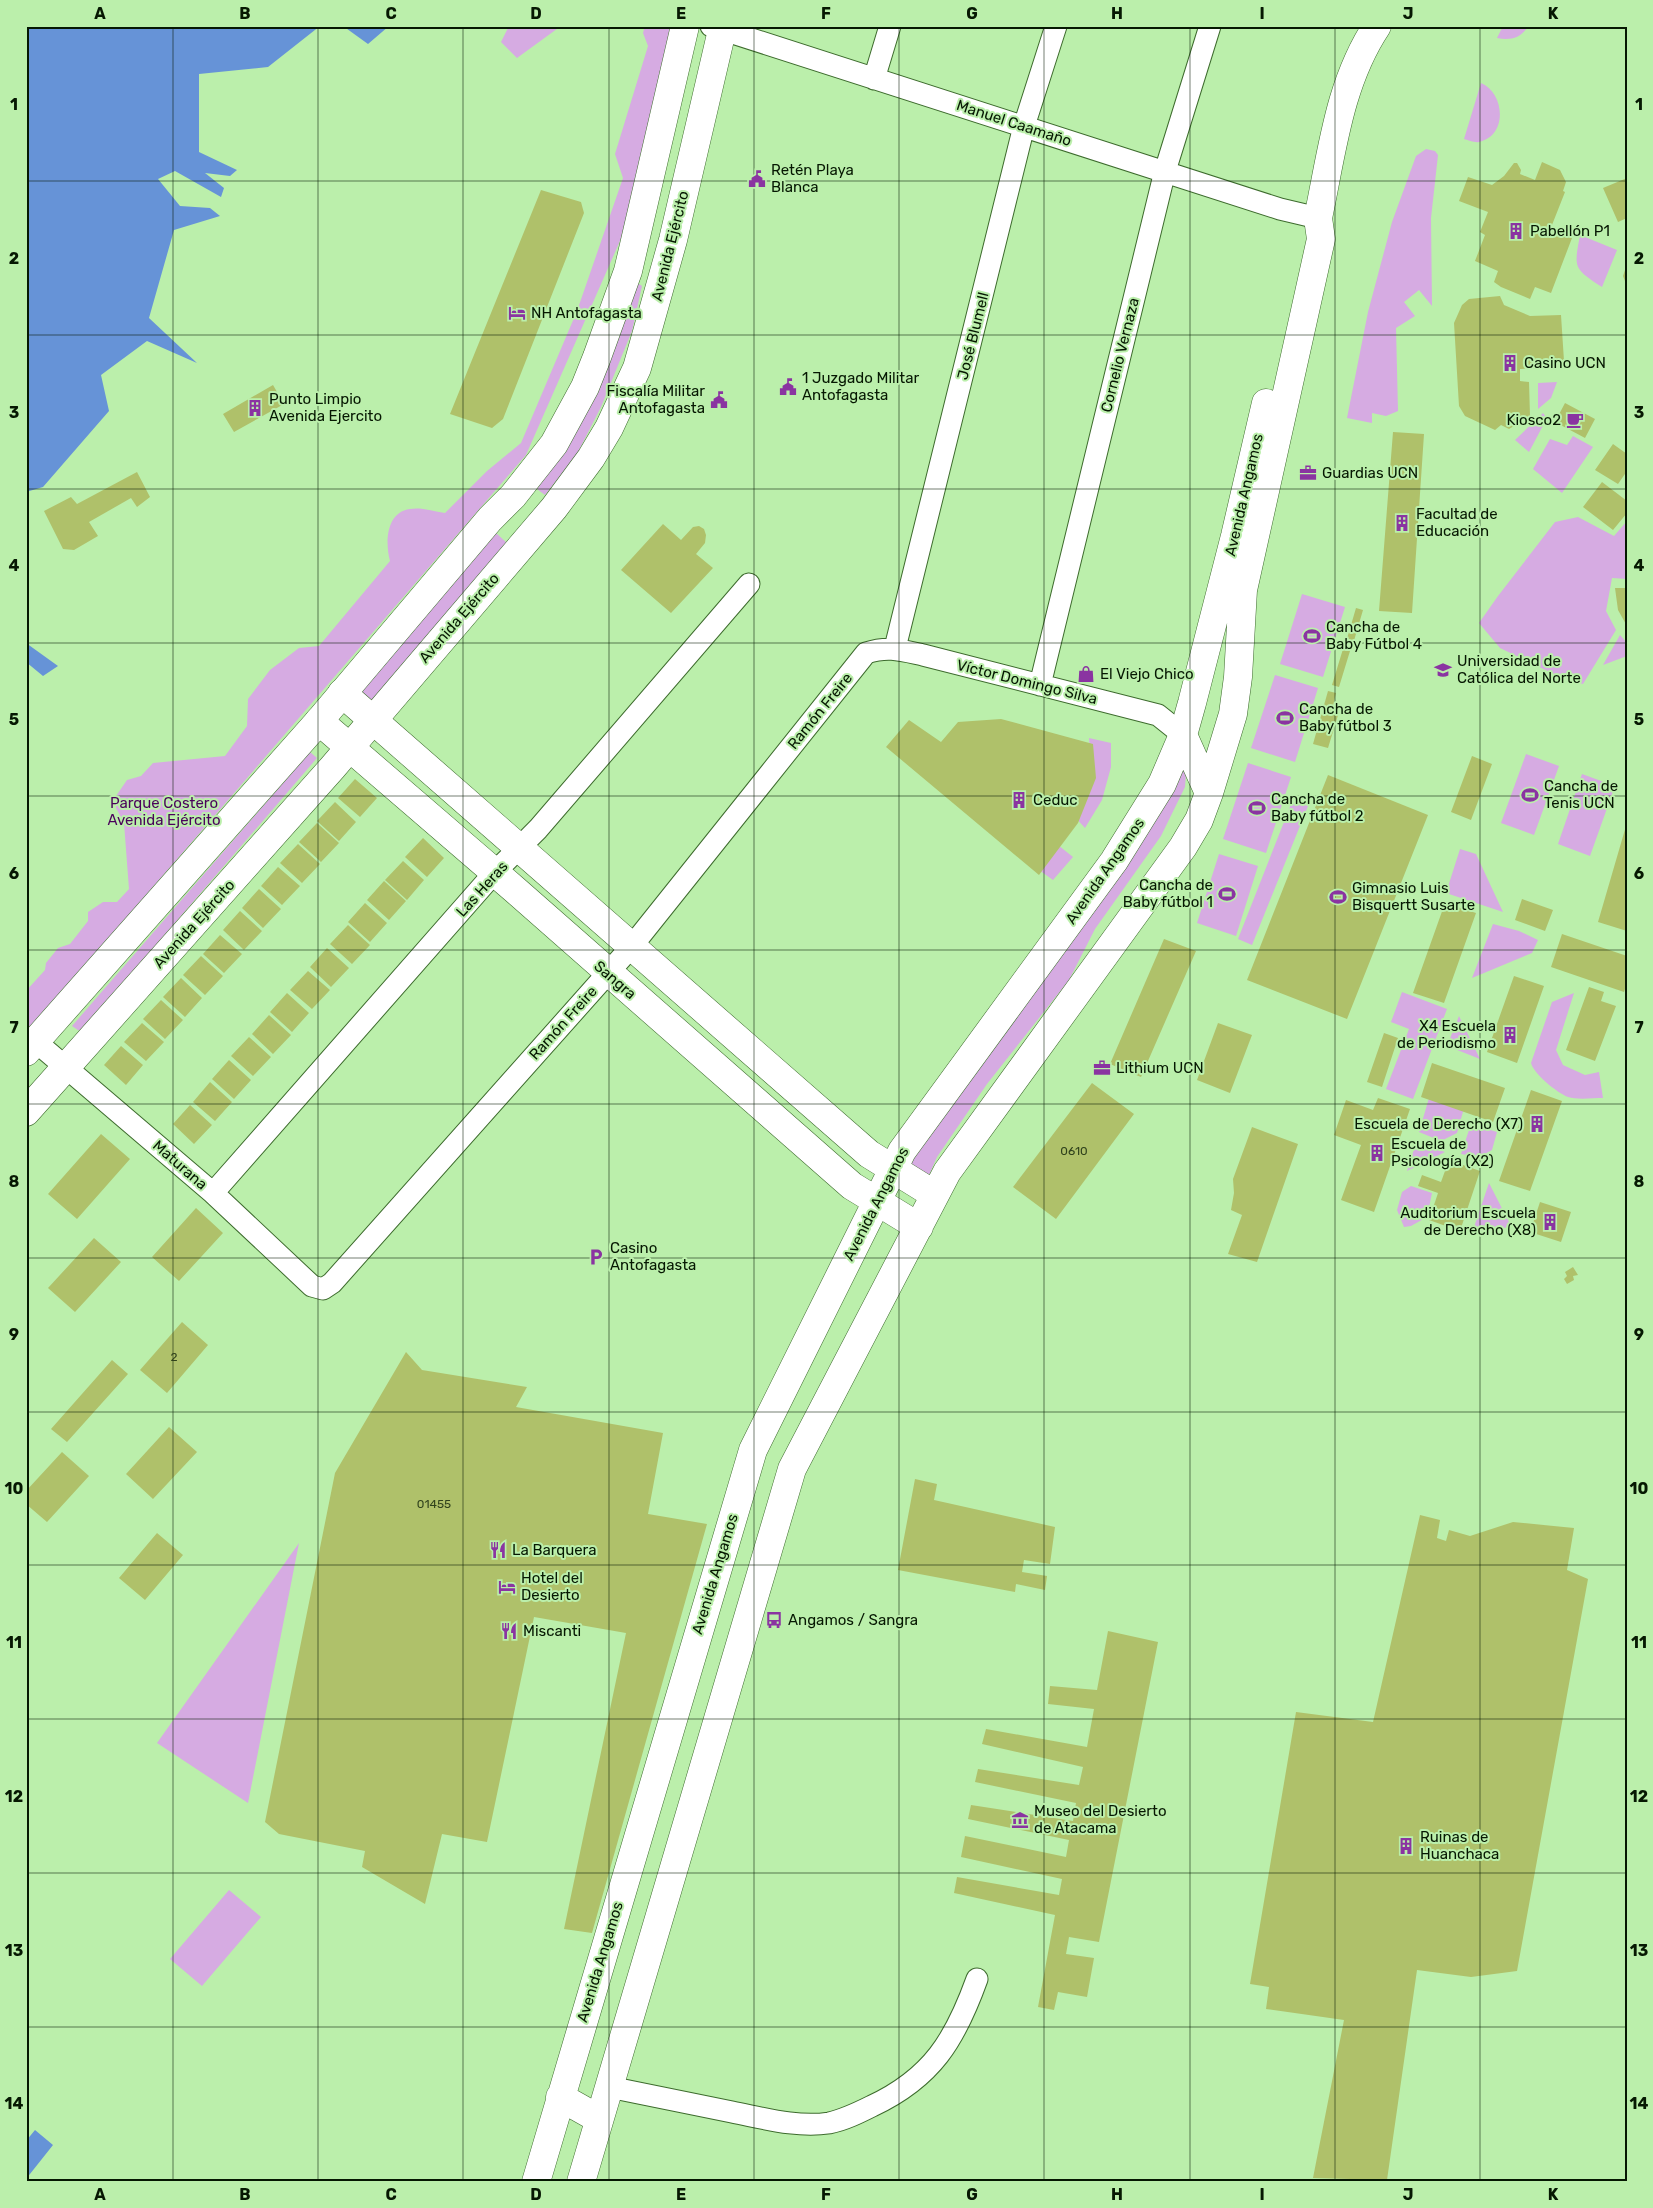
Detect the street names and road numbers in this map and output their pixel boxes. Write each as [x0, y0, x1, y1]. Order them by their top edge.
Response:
street label: Manuel Caamaño [954, 96, 1074, 150]
street label: Avenida Ejército [648, 189, 692, 303]
street label: José Blumell [953, 290, 993, 382]
street label: Cornelio Vernaza [1097, 296, 1143, 414]
street label: Avenida Angamos [1221, 432, 1267, 558]
street label: Avenida Ejército [415, 569, 503, 667]
street label: Víctor Domingo Silva [955, 656, 1099, 708]
street label: Ramón Freire [784, 669, 856, 753]
street label: Avenida Angamos [1062, 814, 1148, 927]
street label: Las Heras [452, 857, 512, 921]
street label: Avenida Ejército [150, 876, 238, 972]
street label: Sangra [590, 957, 640, 1003]
street label: Ramón Freire [525, 982, 601, 1064]
street label: Maturana [149, 1136, 211, 1194]
street label: Avenida Angamos [840, 1144, 913, 1264]
street label: Avenida Angamos [688, 1511, 742, 1636]
street label: Avenida Angamos [573, 1899, 627, 2024]

